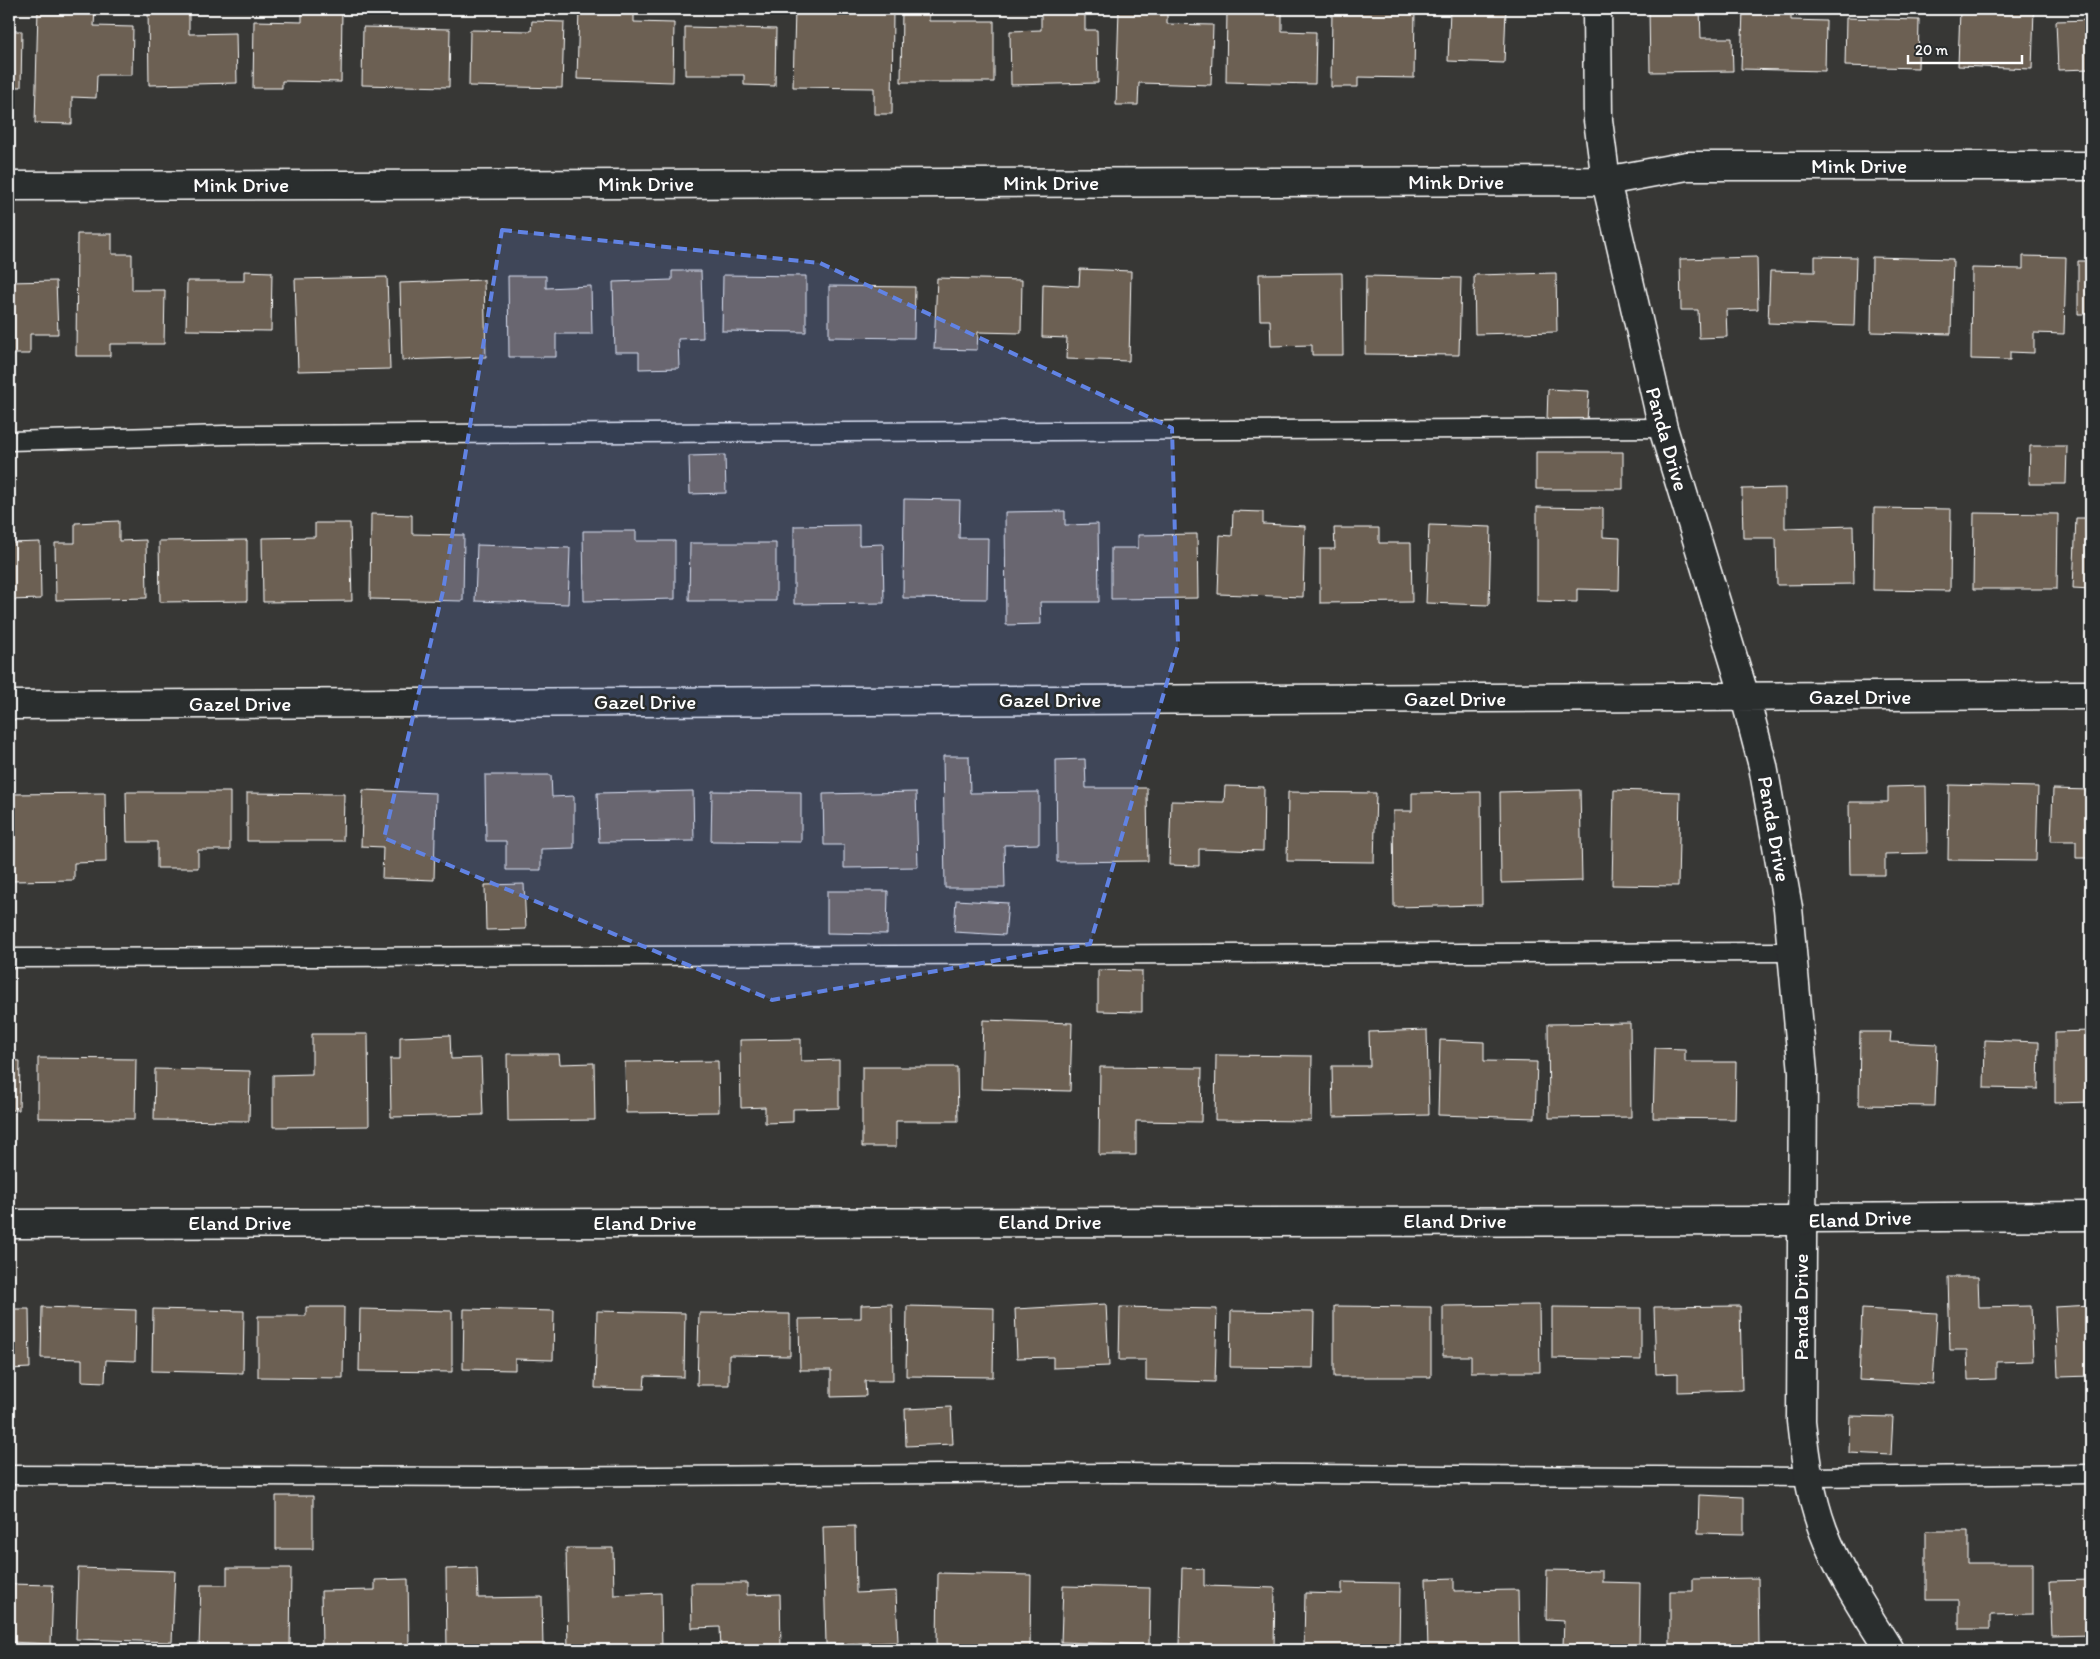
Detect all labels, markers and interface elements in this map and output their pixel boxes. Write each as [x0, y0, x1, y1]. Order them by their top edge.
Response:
scale bar [1908, 32, 2021, 64]
text: 20 m [1915, 41, 1949, 59]
street label: Mink Drive [1811, 153, 1907, 178]
street label: Mink Drive [1408, 169, 1504, 194]
street label: Mink Drive [1003, 170, 1099, 195]
street label: Mink Drive [598, 171, 694, 196]
street label: Mink Drive [193, 172, 289, 197]
street label: Panda Drive [1641, 384, 1694, 494]
street label: Gazel Drive [1809, 684, 1911, 709]
street label: Gazel Drive [1404, 686, 1506, 711]
street label: Gazel Drive [999, 687, 1101, 712]
street label: Gazel Drive [594, 689, 696, 714]
street label: Gazel Drive [189, 691, 291, 716]
street label: Panda Drive [1753, 774, 1796, 884]
street label: Eland Drive [1808, 1204, 1912, 1233]
street label: Eland Drive [1403, 1208, 1507, 1233]
street label: Eland Drive [998, 1209, 1102, 1234]
street label: Eland Drive [188, 1210, 292, 1235]
street label: Eland Drive [593, 1210, 697, 1235]
street label: Panda Drive [1788, 1253, 1813, 1361]

